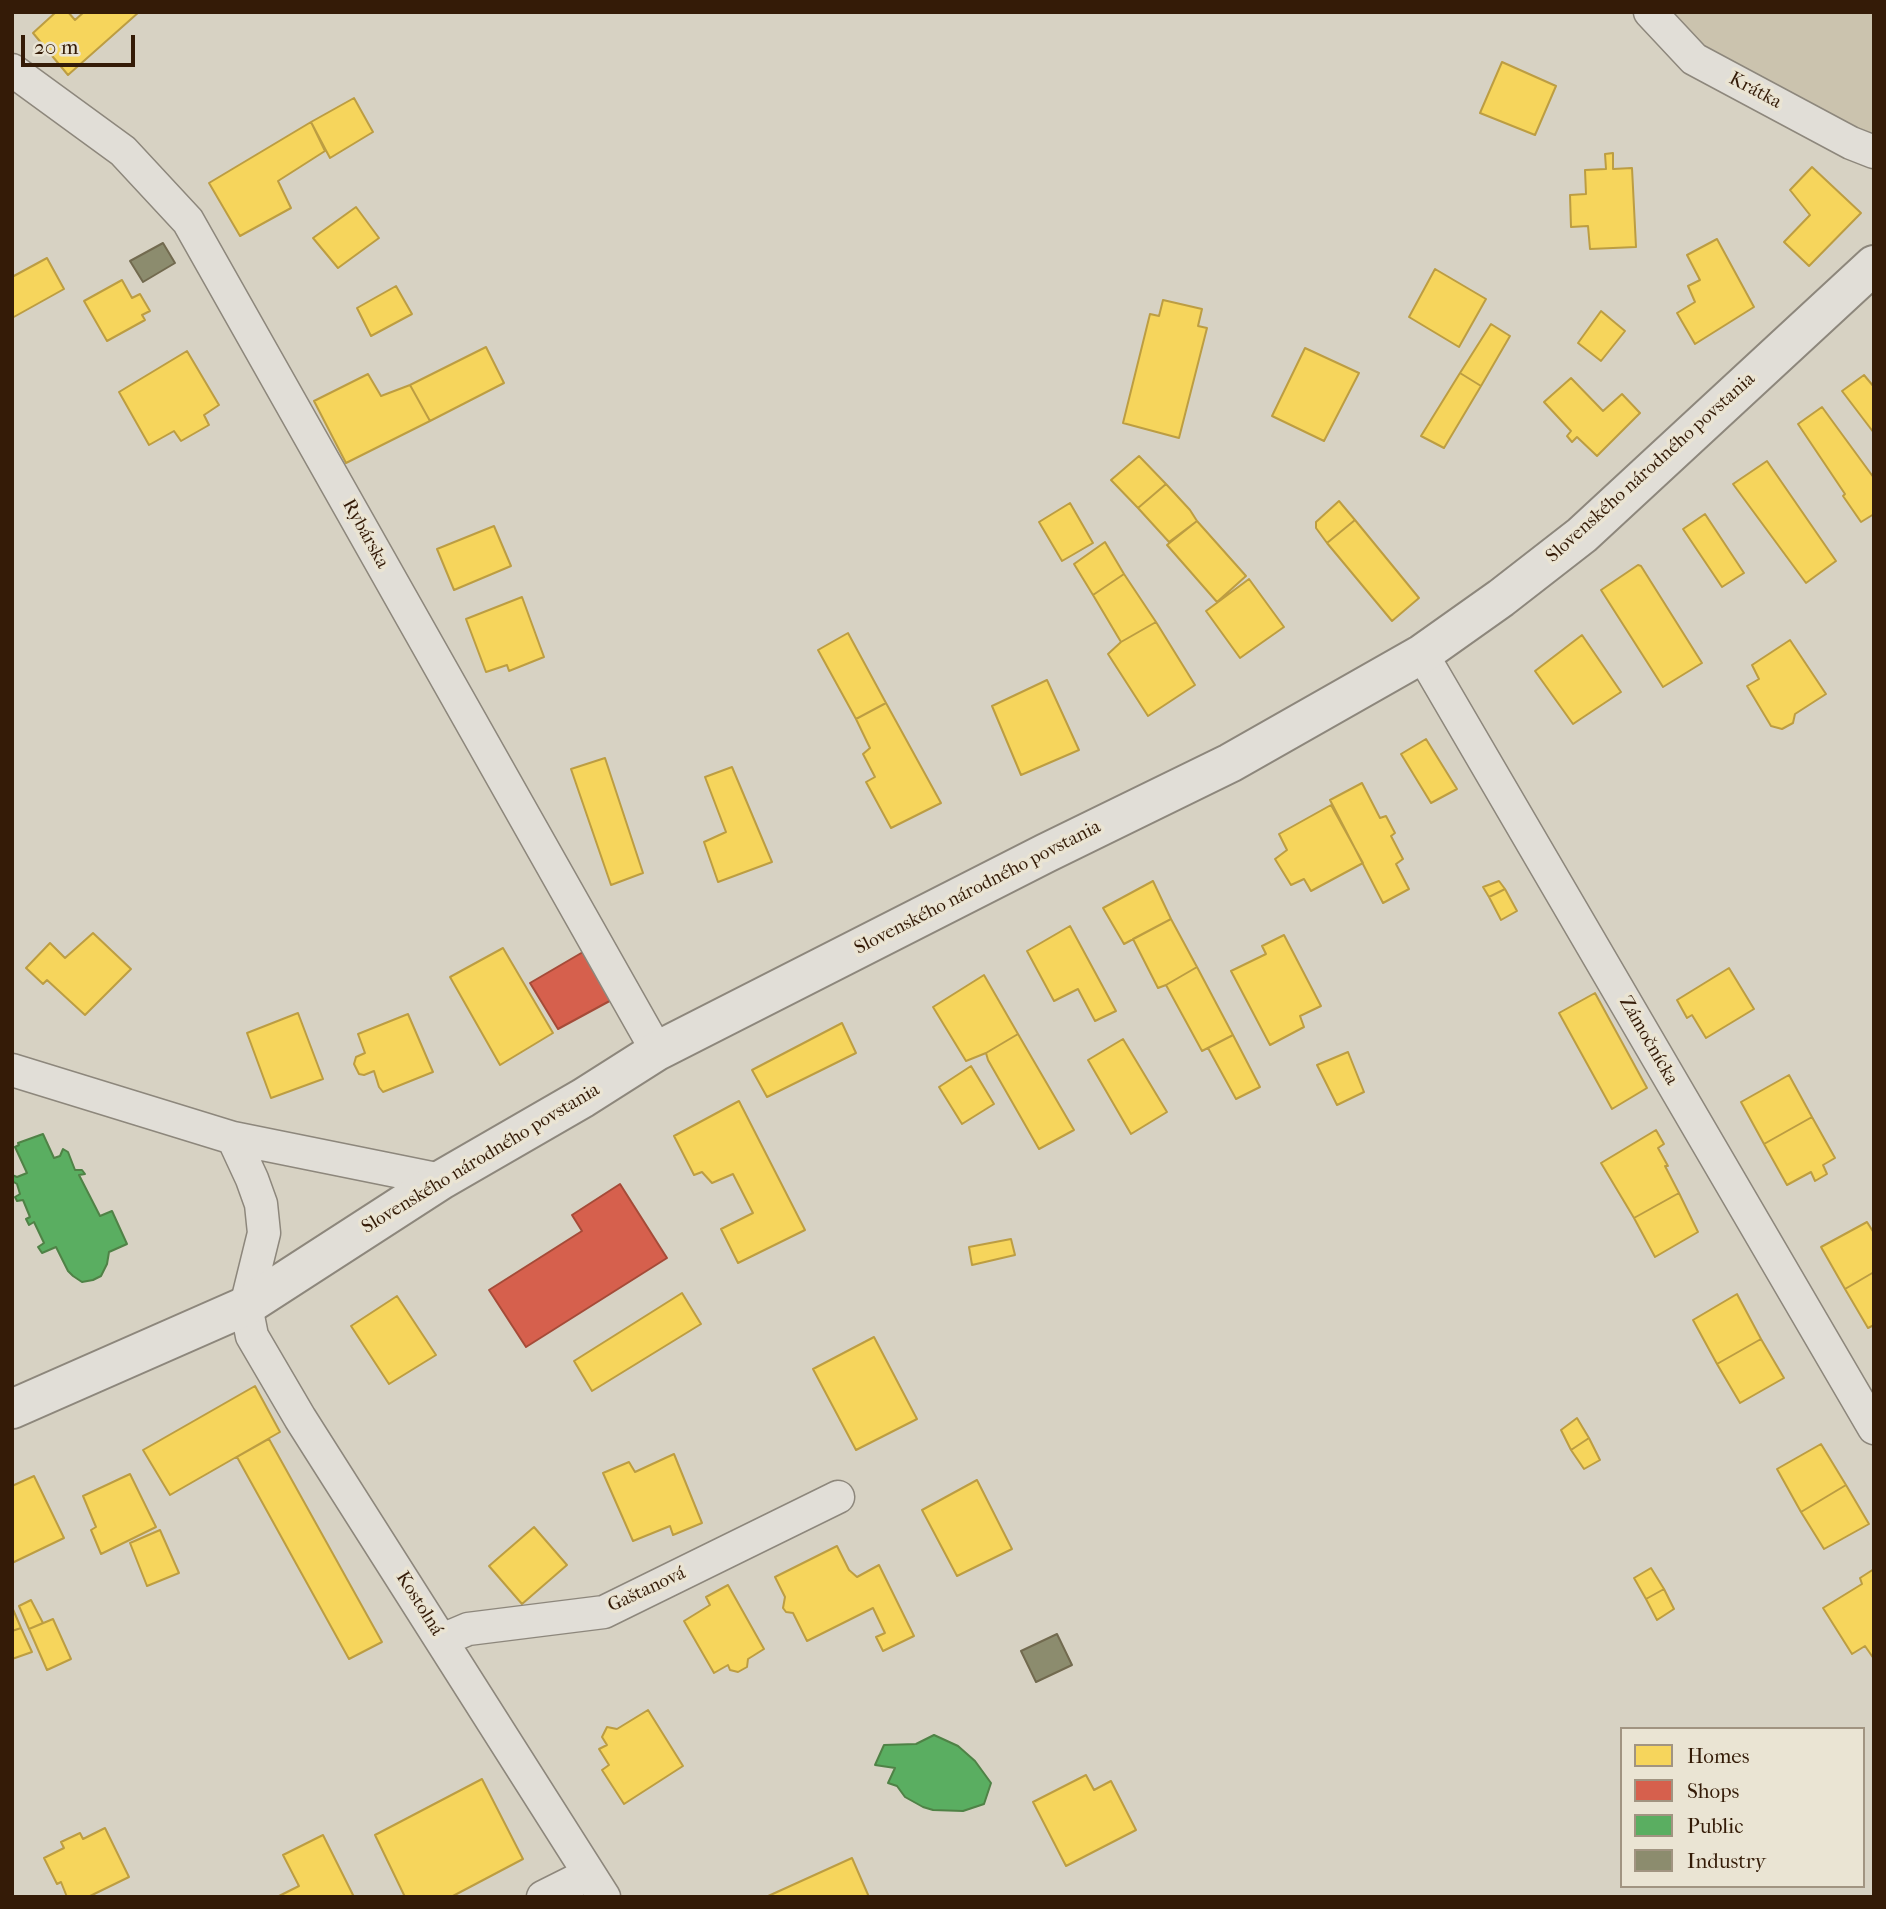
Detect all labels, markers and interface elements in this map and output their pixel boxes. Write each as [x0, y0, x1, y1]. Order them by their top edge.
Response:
scale bar [24, 21, 138, 65]
text: 20 m [34, 35, 78, 59]
street label: Krátka [1725, 68, 1785, 114]
street label: Slovenského národného povstania [1542, 368, 1760, 568]
street label: Rybárska [337, 495, 393, 573]
street label: Slovenského národného povstania [851, 816, 1105, 960]
street label: Zámočnícka [1613, 993, 1683, 1089]
street label: Slovenského národného povstania [358, 1079, 604, 1239]
street label: Gaštanová [605, 1562, 689, 1618]
street label: Kostolná [390, 1568, 448, 1640]
legend [1620, 1727, 1865, 1888]
text: Homes [1687, 1744, 1749, 1768]
text: Shops [1687, 1779, 1739, 1803]
text: Public [1687, 1814, 1743, 1838]
text: Industry [1687, 1849, 1766, 1873]

